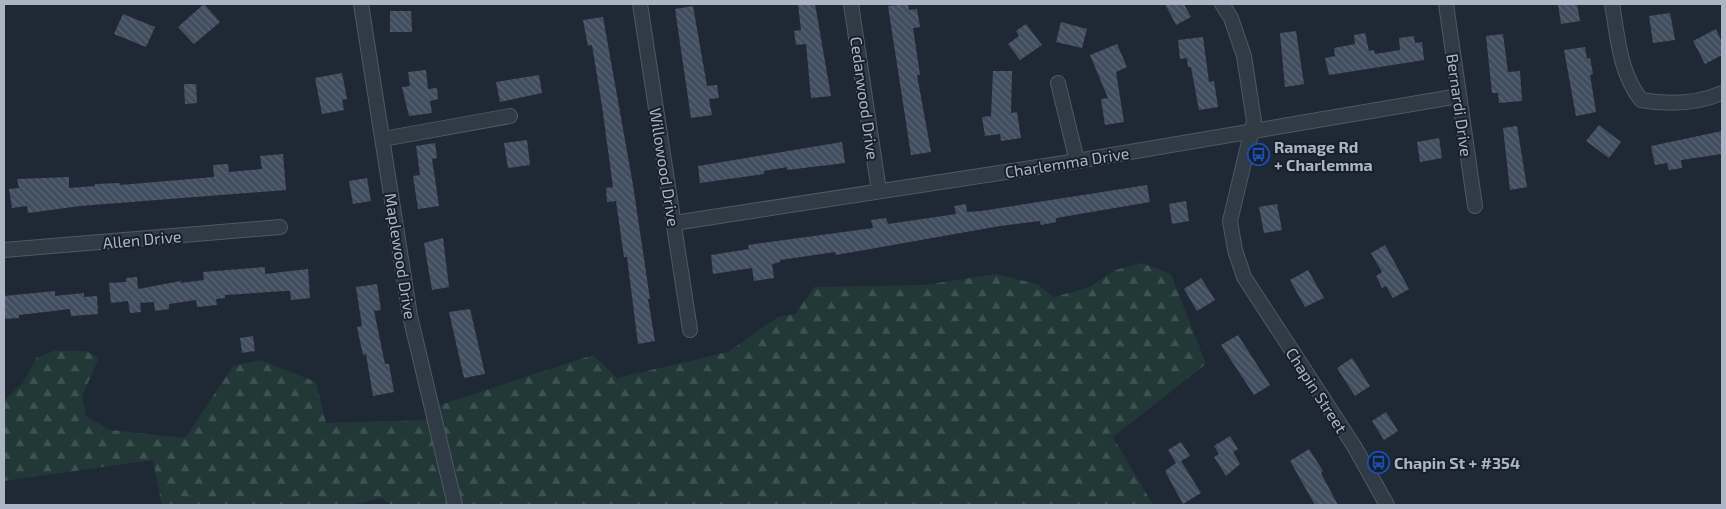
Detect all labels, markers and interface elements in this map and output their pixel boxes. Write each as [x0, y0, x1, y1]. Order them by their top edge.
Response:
street label: Cedarwood Drive [847, 35, 883, 161]
street label: Bernardi Drive [1443, 52, 1477, 158]
street label: Willowood Drive [646, 106, 684, 228]
place label: Ramage Rd + Charlemma [1274, 137, 1373, 174]
street label: Charlemma Drive [1004, 143, 1130, 181]
bus stop icon: Ramage Rd + Charlemma [1246, 143, 1270, 167]
street label: Maplewood Drive [382, 192, 420, 320]
street label: Allen Drive [102, 226, 182, 252]
street label: Chapin Street [1282, 344, 1352, 436]
bus stop icon: Chapin St + #354 [1366, 450, 1390, 474]
place label: Chapin St + #354 [1394, 453, 1520, 472]

